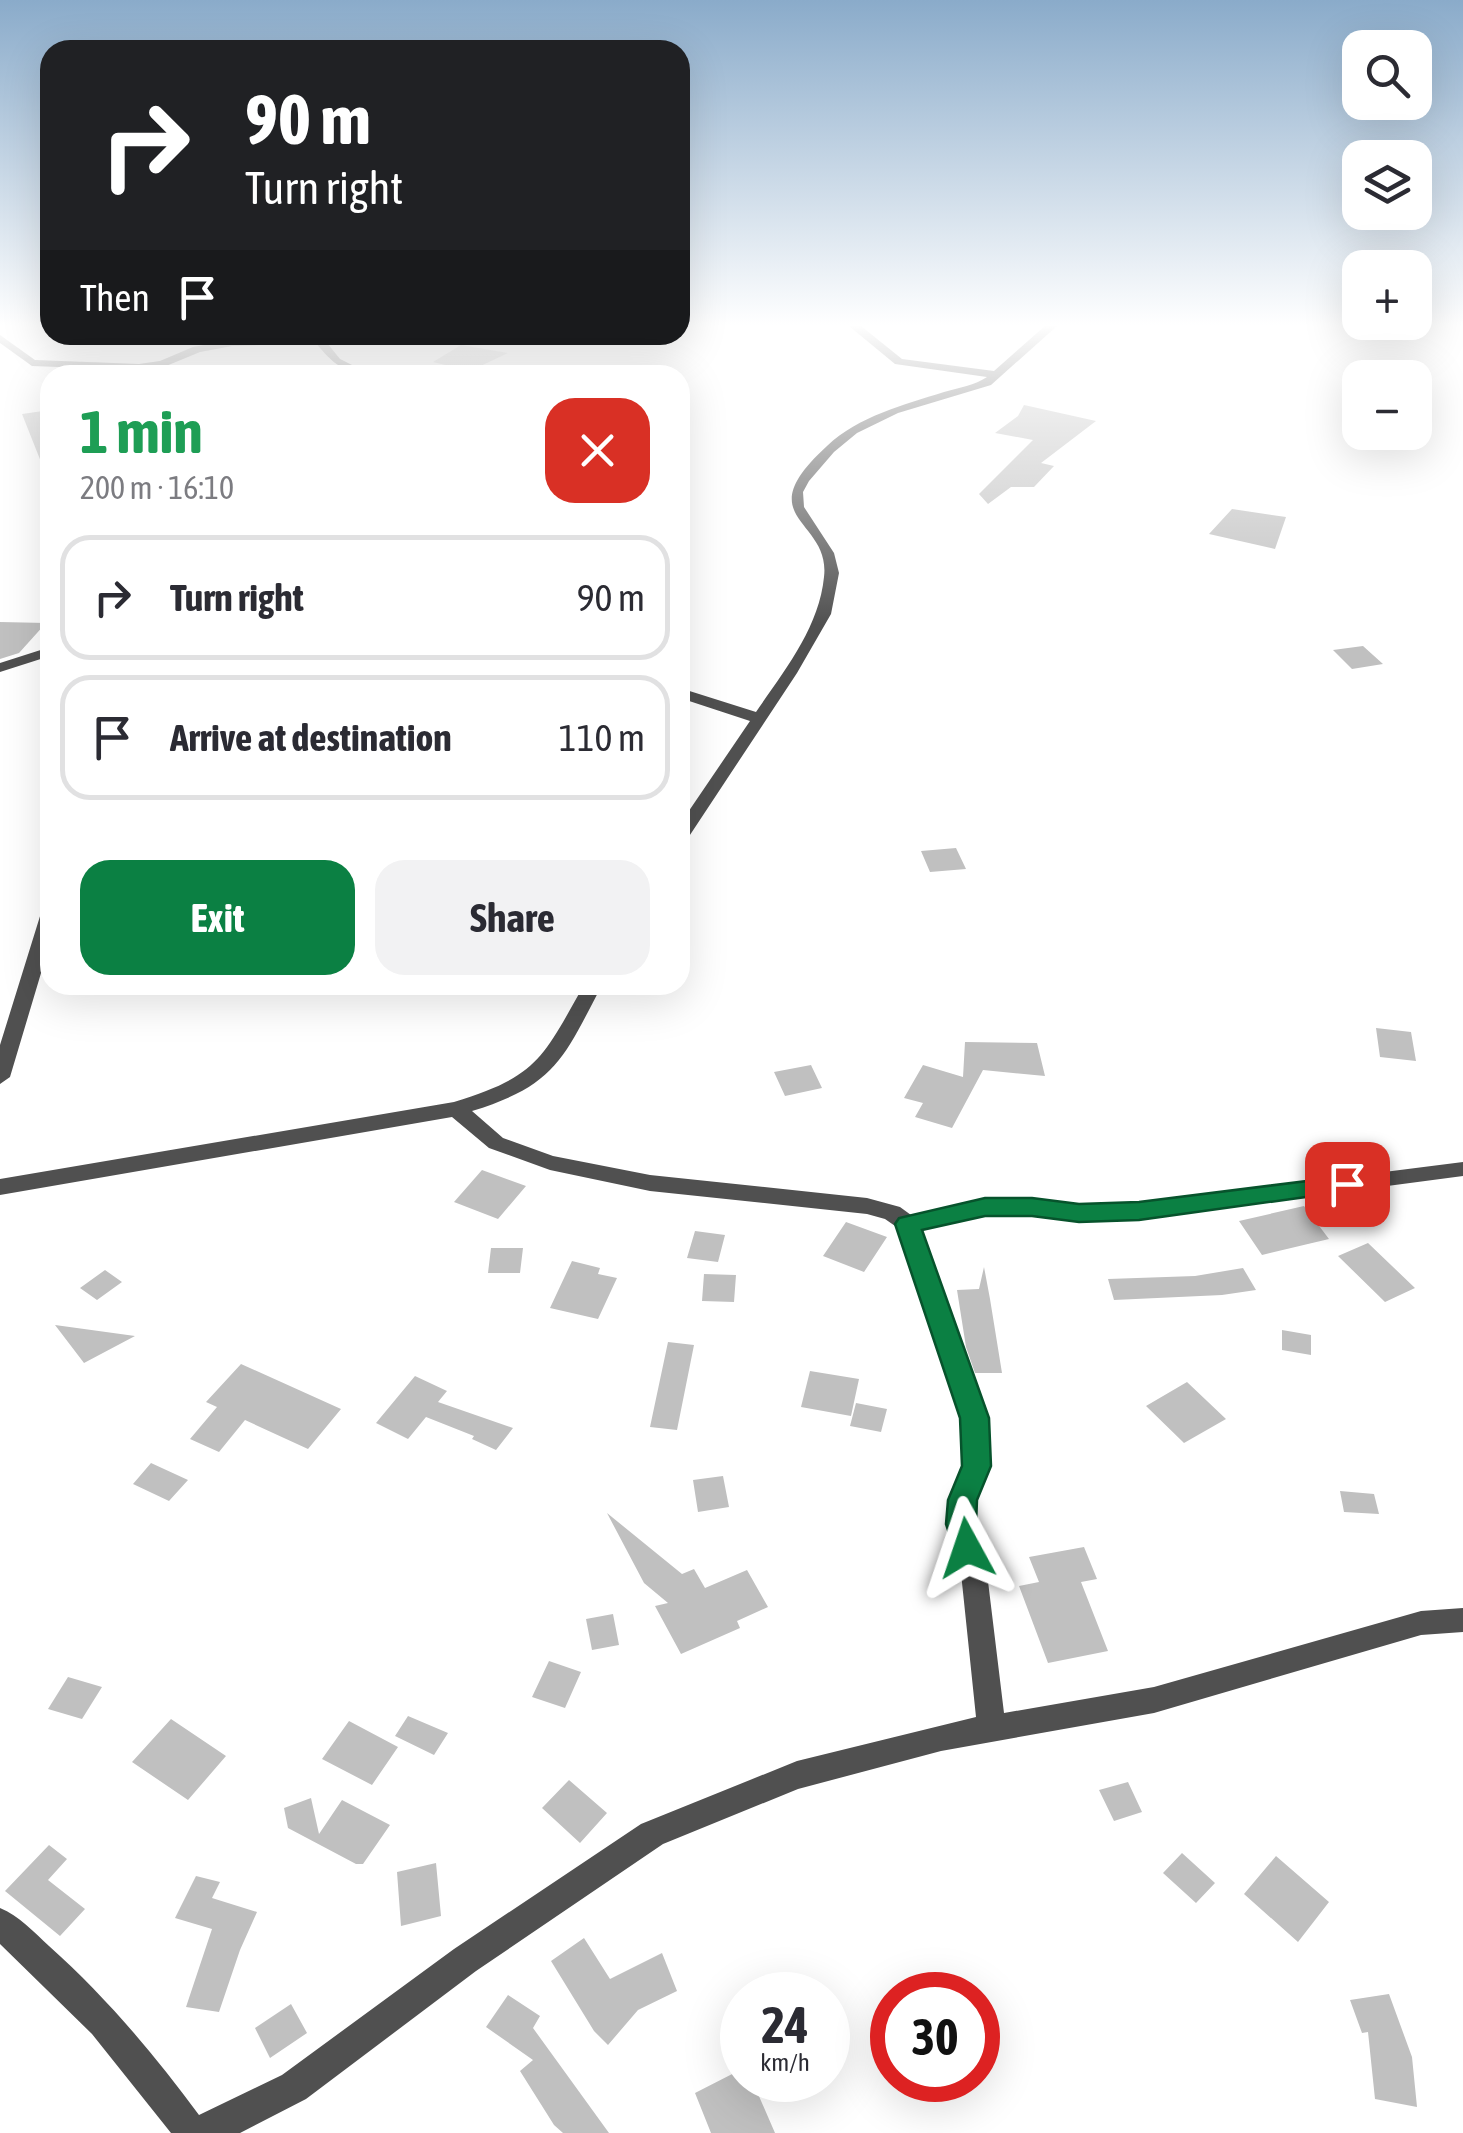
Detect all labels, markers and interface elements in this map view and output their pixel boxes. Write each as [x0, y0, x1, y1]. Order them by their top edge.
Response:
map controls [1342, 30, 1432, 450]
button: search [1342, 30, 1432, 120]
text: 90 m [245, 79, 371, 159]
icon: right [80, 80, 210, 210]
button: layers [1342, 140, 1432, 230]
text: Turn right [245, 162, 403, 214]
button: + [1342, 250, 1432, 340]
icon: arrive [170, 270, 225, 325]
text: Then [80, 276, 150, 319]
button: − [1342, 360, 1432, 450]
text: 1 min [80, 397, 203, 466]
button: close [545, 398, 650, 503]
text: 200 m · 16:10 [80, 469, 234, 506]
icon: right [85, 570, 140, 625]
text: Turn right [170, 576, 304, 619]
text: 90 m [577, 576, 645, 619]
icon: arrive [85, 710, 140, 765]
text: Arrive at destination [170, 716, 452, 759]
text: 110 m [559, 716, 645, 759]
button: Exit [80, 860, 355, 975]
button: Share [375, 860, 650, 975]
pin [1305, 1142, 1390, 1227]
icon: arrive [1320, 1157, 1375, 1212]
position arrow [915, 1496, 1019, 1600]
speed limit sign: 30 [870, 1972, 1000, 2102]
text: 24 [761, 1996, 808, 2054]
text: km/h [760, 2048, 810, 2076]

